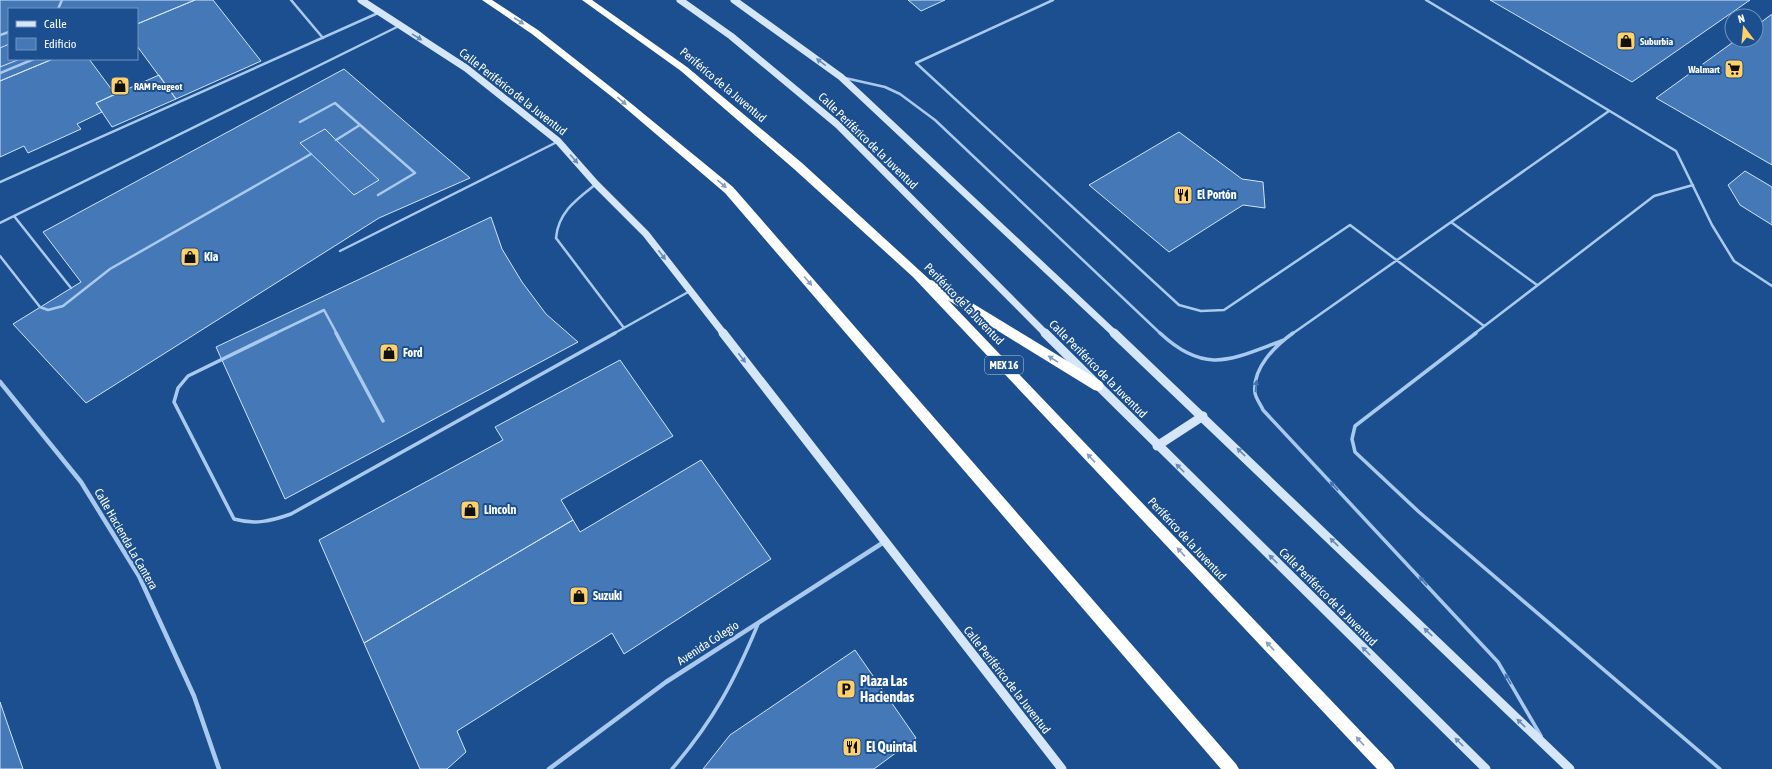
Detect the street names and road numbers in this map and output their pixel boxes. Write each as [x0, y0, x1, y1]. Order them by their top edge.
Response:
street label: Periférico de la Juventud [677, 45, 769, 125]
street label: Calle Periférico de la Juventud [456, 46, 570, 138]
street label: Calle Periférico de la Juventud [815, 90, 921, 192]
street label: Periférico de la Juventud [921, 260, 1007, 348]
street label: Calle Periférico de la Juventud [1046, 317, 1150, 421]
road number: MEX 16 [985, 356, 1023, 374]
street label: Calle Hacienda La Cantera [91, 486, 161, 592]
street label: Periférico de la Juventud [1145, 495, 1229, 583]
street label: Calle Periférico de la Juventud [1276, 545, 1380, 649]
street label: Avenida Colegio [675, 618, 742, 668]
street label: Calle Periférico de la Juventud [961, 623, 1053, 737]

